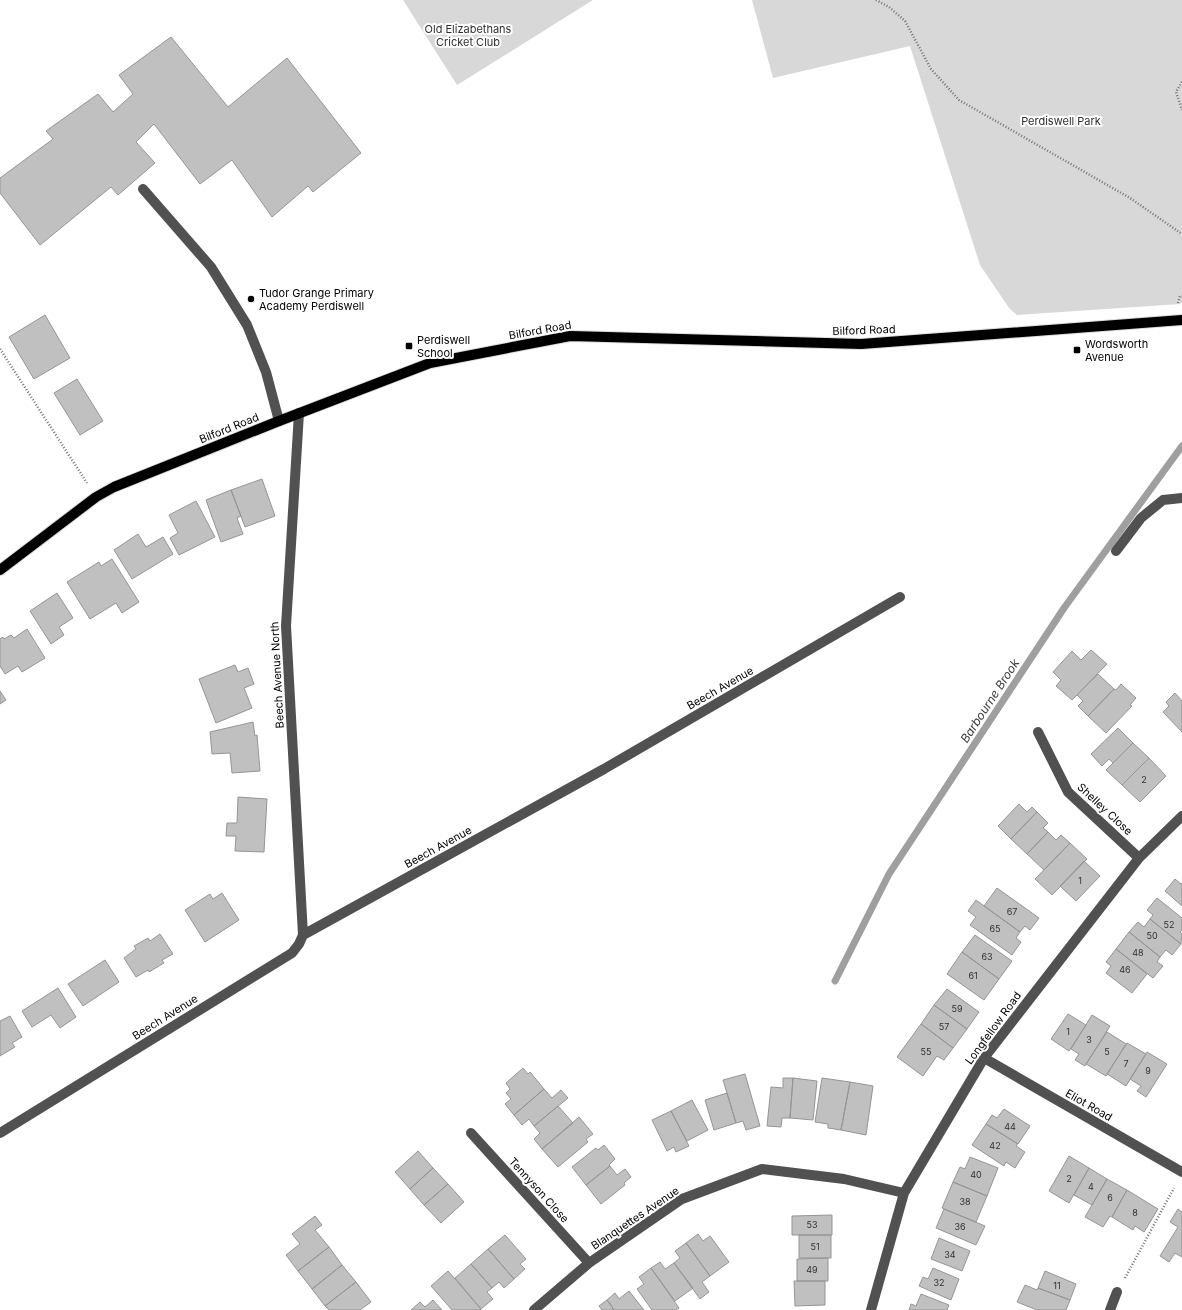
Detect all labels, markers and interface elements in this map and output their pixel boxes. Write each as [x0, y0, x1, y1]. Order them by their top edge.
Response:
park label: Old Elizabethans Cricket Club [425, 22, 512, 49]
park label: Perdiswell Park [1021, 114, 1101, 128]
place label: Tudor Grange Primary Academy Perdiswell [259, 286, 374, 313]
marker: Tudor Grange Primary Academy Perdiswell [246, 294, 256, 304]
street label: Bilford Road [508, 318, 572, 342]
street label: Bilford Road [832, 322, 896, 338]
place label: Perdiswell School [417, 333, 470, 360]
place label: Wordsworth Avenue [1085, 337, 1148, 364]
marker: Perdiswell School [404, 341, 414, 351]
marker: Wordsworth Avenue [1072, 345, 1082, 355]
street label: Bilford Road [197, 410, 261, 446]
street label: Beech Avenue North [267, 621, 287, 729]
water label: Barbourne Brook [957, 656, 1022, 745]
street label: Beech Avenue [684, 663, 756, 713]
house number: 2 [1141, 774, 1147, 785]
street label: Shelley Close [1075, 780, 1135, 838]
street label: Beech Avenue [402, 823, 474, 871]
house number: 1 [1078, 875, 1082, 886]
house number: 67 [1007, 906, 1017, 917]
house number: 52 [1164, 919, 1174, 930]
house number: 65 [989, 923, 1001, 934]
house number: 50 [1146, 930, 1158, 941]
house number: 48 [1132, 947, 1144, 958]
house number: 63 [981, 951, 993, 962]
house number: 46 [1119, 964, 1131, 975]
house number: 61 [968, 970, 978, 981]
street label: Longfellow Road [962, 989, 1024, 1067]
street label: Beech Avenue [130, 991, 200, 1043]
house number: 59 [951, 1003, 963, 1014]
house number: 57 [939, 1021, 949, 1032]
house number: 1 [1066, 1026, 1070, 1037]
house number: 3 [1086, 1034, 1092, 1045]
house number: 55 [921, 1046, 931, 1057]
house number: 5 [1104, 1046, 1110, 1057]
house number: 7 [1123, 1058, 1129, 1069]
house number: 9 [1145, 1065, 1151, 1076]
street label: Eliot Road [1063, 1086, 1115, 1124]
house number: 44 [1004, 1121, 1016, 1132]
house number: 42 [989, 1140, 1001, 1151]
street label: Tennyson Close [506, 1154, 572, 1226]
house number: 40 [970, 1169, 982, 1180]
house number: 2 [1066, 1173, 1072, 1184]
house number: 4 [1088, 1181, 1094, 1192]
street label: Blanquettes Avenue [588, 1183, 682, 1253]
house number: 6 [1107, 1192, 1113, 1203]
house number: 38 [959, 1196, 971, 1207]
house number: 8 [1132, 1207, 1138, 1218]
house number: 53 [806, 1219, 818, 1230]
house number: 36 [954, 1221, 966, 1232]
house number: 51 [810, 1241, 820, 1252]
house number: 34 [944, 1249, 956, 1260]
house number: 49 [806, 1264, 818, 1275]
house number: 32 [933, 1277, 945, 1288]
house number: 11 [1053, 1280, 1061, 1291]

